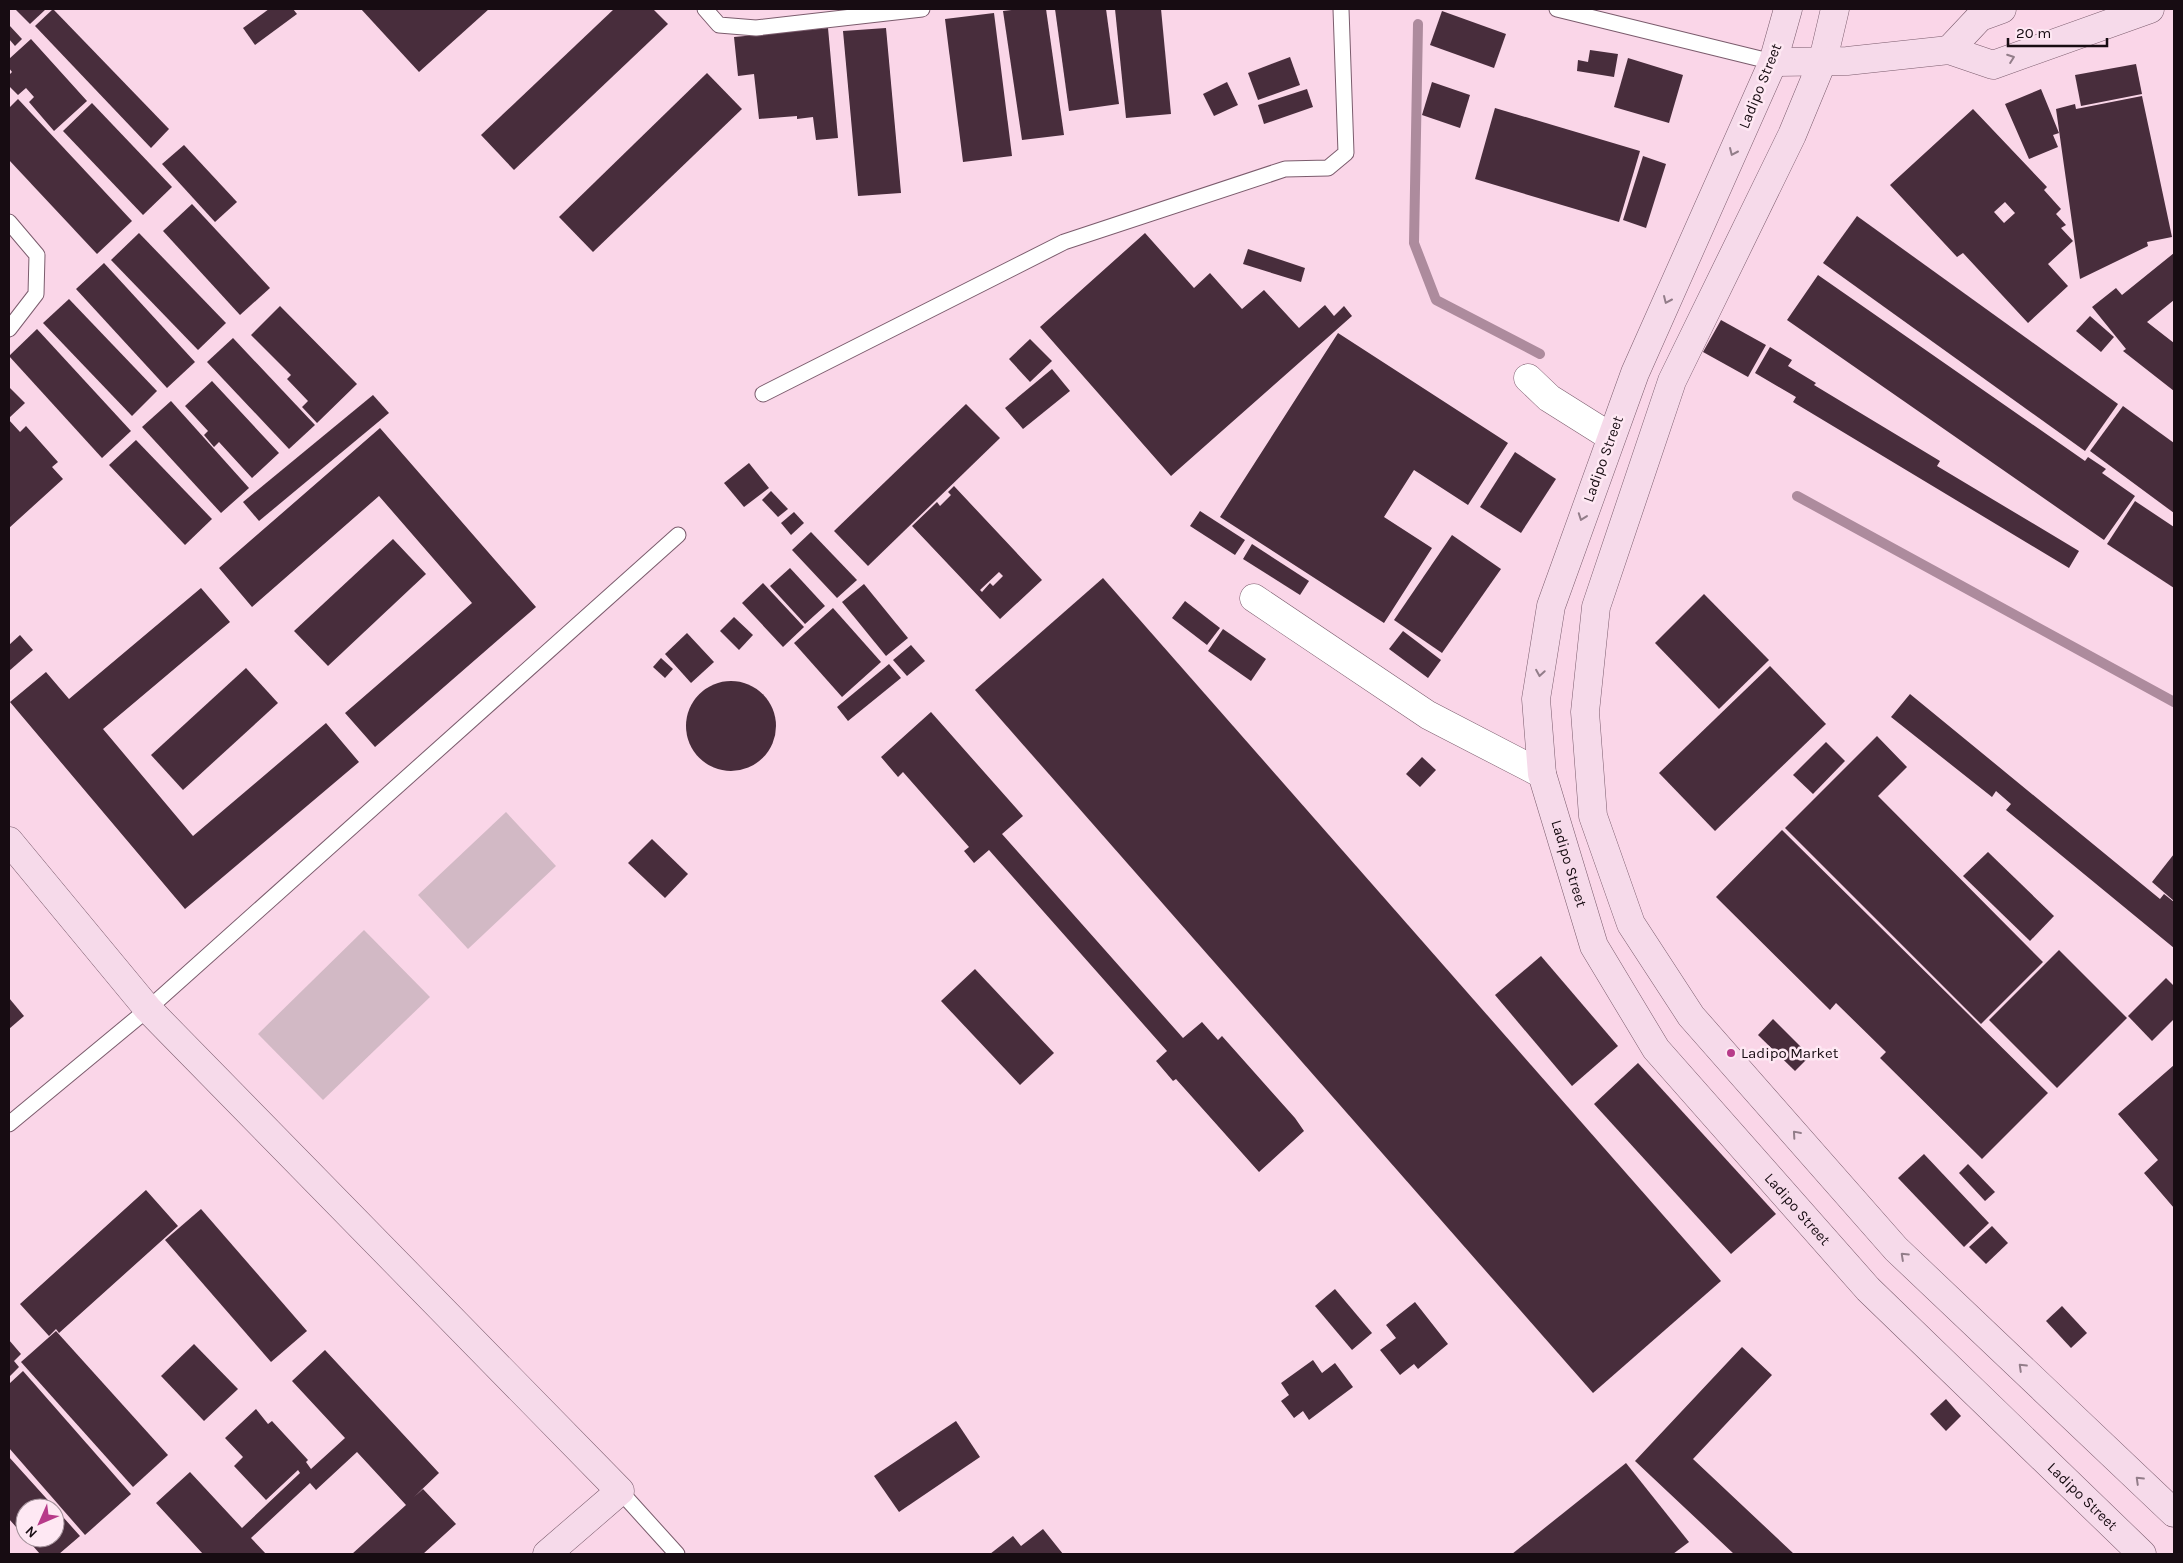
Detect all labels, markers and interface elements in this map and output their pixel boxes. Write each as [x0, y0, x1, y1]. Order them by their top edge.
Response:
scale bar [2008, 15, 2107, 47]
text: 20 m [2016, 24, 2051, 42]
street label: Ladipo Street [1735, 40, 1785, 131]
one-way arrow [2007, 54, 2015, 64]
one-way arrow [1728, 147, 1739, 156]
one-way arrow [1662, 295, 1673, 304]
street label: Ladipo Street [1579, 413, 1627, 505]
one-way arrow [1578, 512, 1588, 521]
one-way arrow [1536, 669, 1546, 677]
street label: Ladipo Street [1547, 818, 1591, 910]
place label: Ladipo Market [1741, 1044, 1839, 1062]
marker: Ladipo Market [1725, 1047, 1737, 1059]
one-way arrow [1792, 1131, 1801, 1140]
street label: Ladipo Street [1761, 1169, 1834, 1249]
one-way arrow [1900, 1252, 1909, 1261]
one-way arrow [2019, 1364, 2028, 1373]
street label: Ladipo Street [2044, 1459, 2122, 1535]
one-way arrow [2136, 1477, 2145, 1486]
north arrow [15, 1498, 65, 1548]
text: N [22, 1522, 41, 1541]

